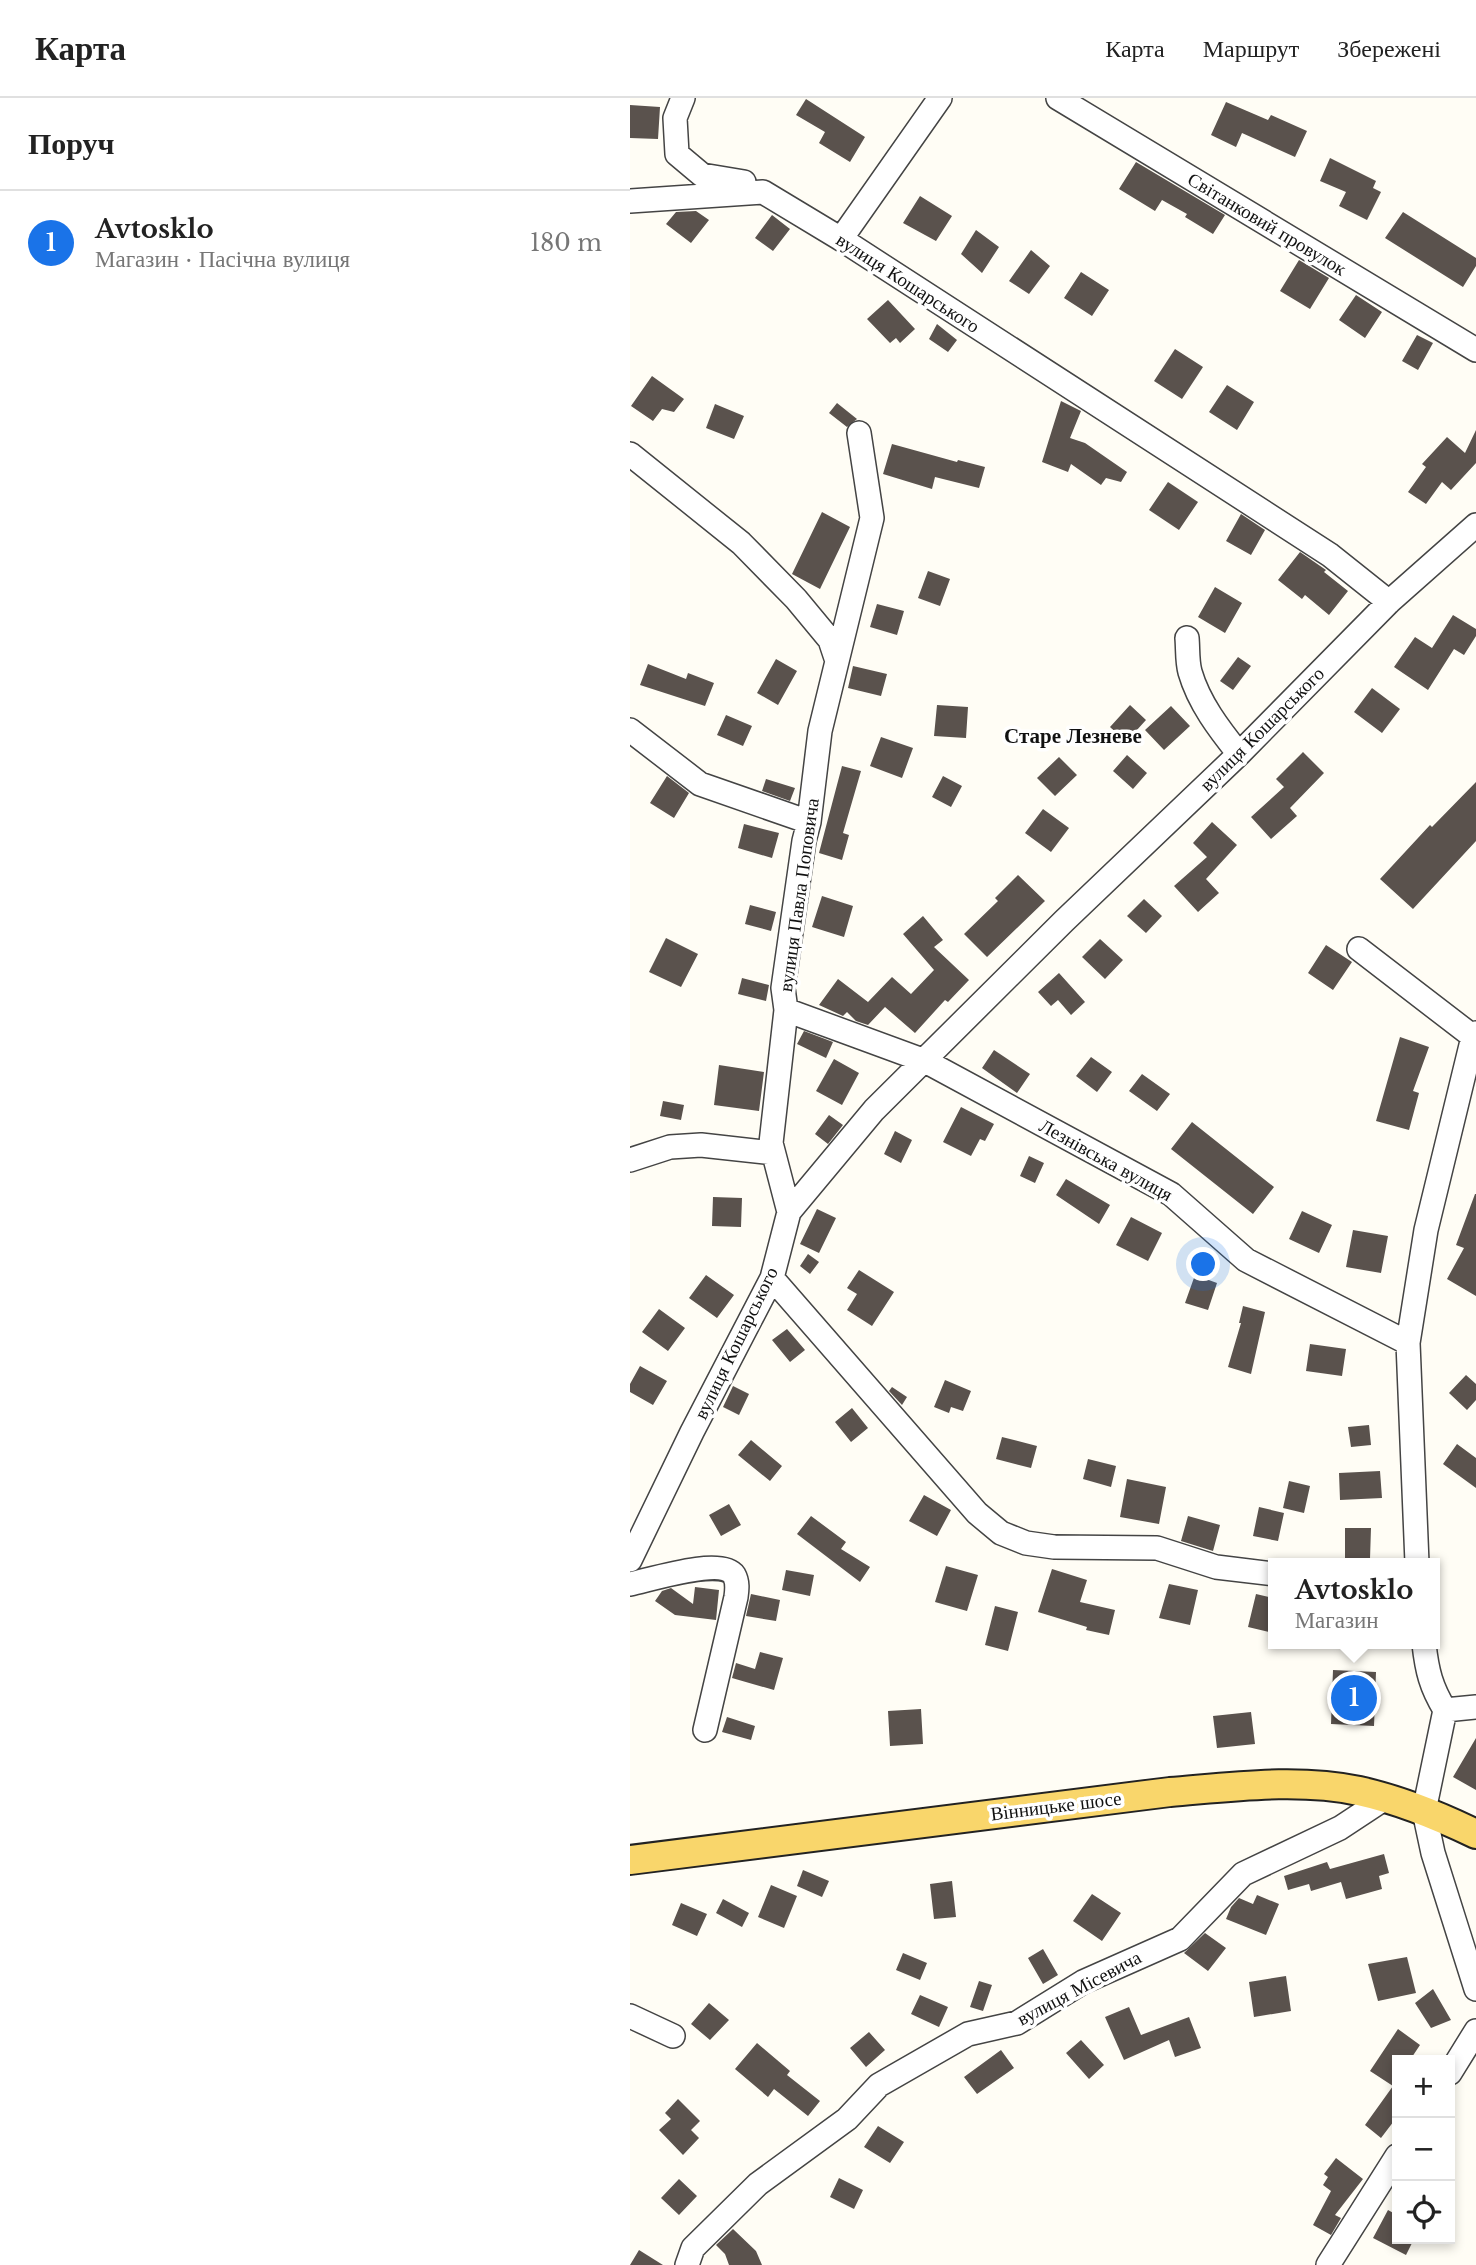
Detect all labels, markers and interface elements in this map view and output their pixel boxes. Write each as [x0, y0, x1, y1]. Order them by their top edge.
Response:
text: Карта [35, 28, 126, 69]
text: Карта [1105, 34, 1165, 63]
text: Маршрут [1203, 34, 1299, 63]
text: Збережені [1337, 34, 1441, 63]
text: Поруч [28, 125, 115, 162]
street label: Світанковий провулок [1184, 168, 1351, 281]
text: Avtosklo [95, 213, 214, 245]
street label: вулиця Кошарського [832, 228, 984, 338]
text: 1 [46, 229, 56, 257]
text: 180 m [530, 229, 602, 257]
text: Магазин · Пасічна вулиця [95, 245, 350, 273]
street label: вулиця Кошарського [1195, 662, 1329, 796]
district label: Старе Лезневе [1004, 723, 1142, 749]
street label: вулиця Павла Поповича [774, 796, 824, 993]
street label: Лезнівська вулиця [1035, 1114, 1177, 1206]
your location [1186, 1247, 1220, 1281]
street label: вулиця Кошарського [689, 1263, 783, 1423]
popup [1268, 1558, 1440, 1649]
text: Avtosklo [1295, 1574, 1413, 1606]
text: Магазин [1295, 1606, 1379, 1634]
pin: 1 [1331, 1672, 1377, 1724]
street label: Вінницьке шосе [989, 1787, 1123, 1825]
street label: вулиця Місевича [1013, 1945, 1146, 2030]
map controls [1392, 2055, 1455, 2244]
button: + [1392, 2055, 1455, 2118]
button: − [1392, 2118, 1455, 2181]
button: locate [1392, 2181, 1455, 2244]

